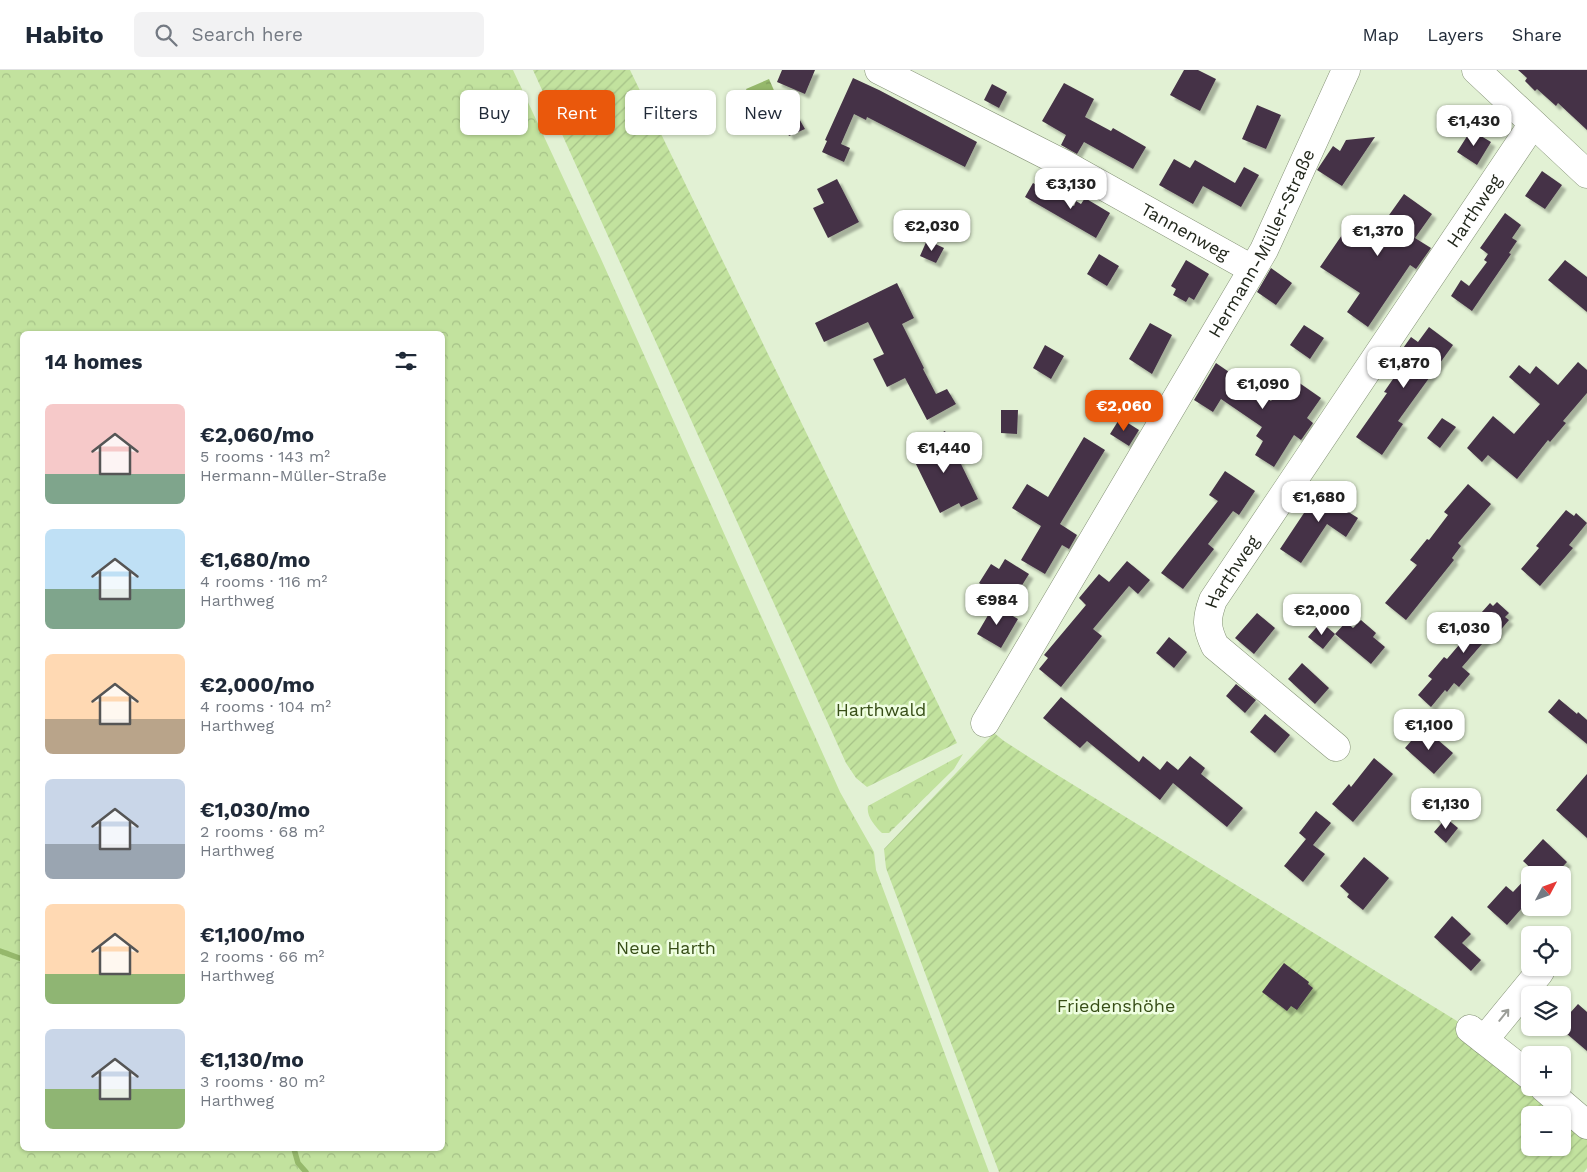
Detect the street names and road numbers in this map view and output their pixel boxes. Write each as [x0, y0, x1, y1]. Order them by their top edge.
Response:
street label: Hermann-Müller-Straße [1204, 145, 1319, 341]
street label: Harthweg [1442, 170, 1506, 251]
street label: Tannenweg [1137, 198, 1233, 264]
street label: Harthweg [1200, 531, 1263, 611]

